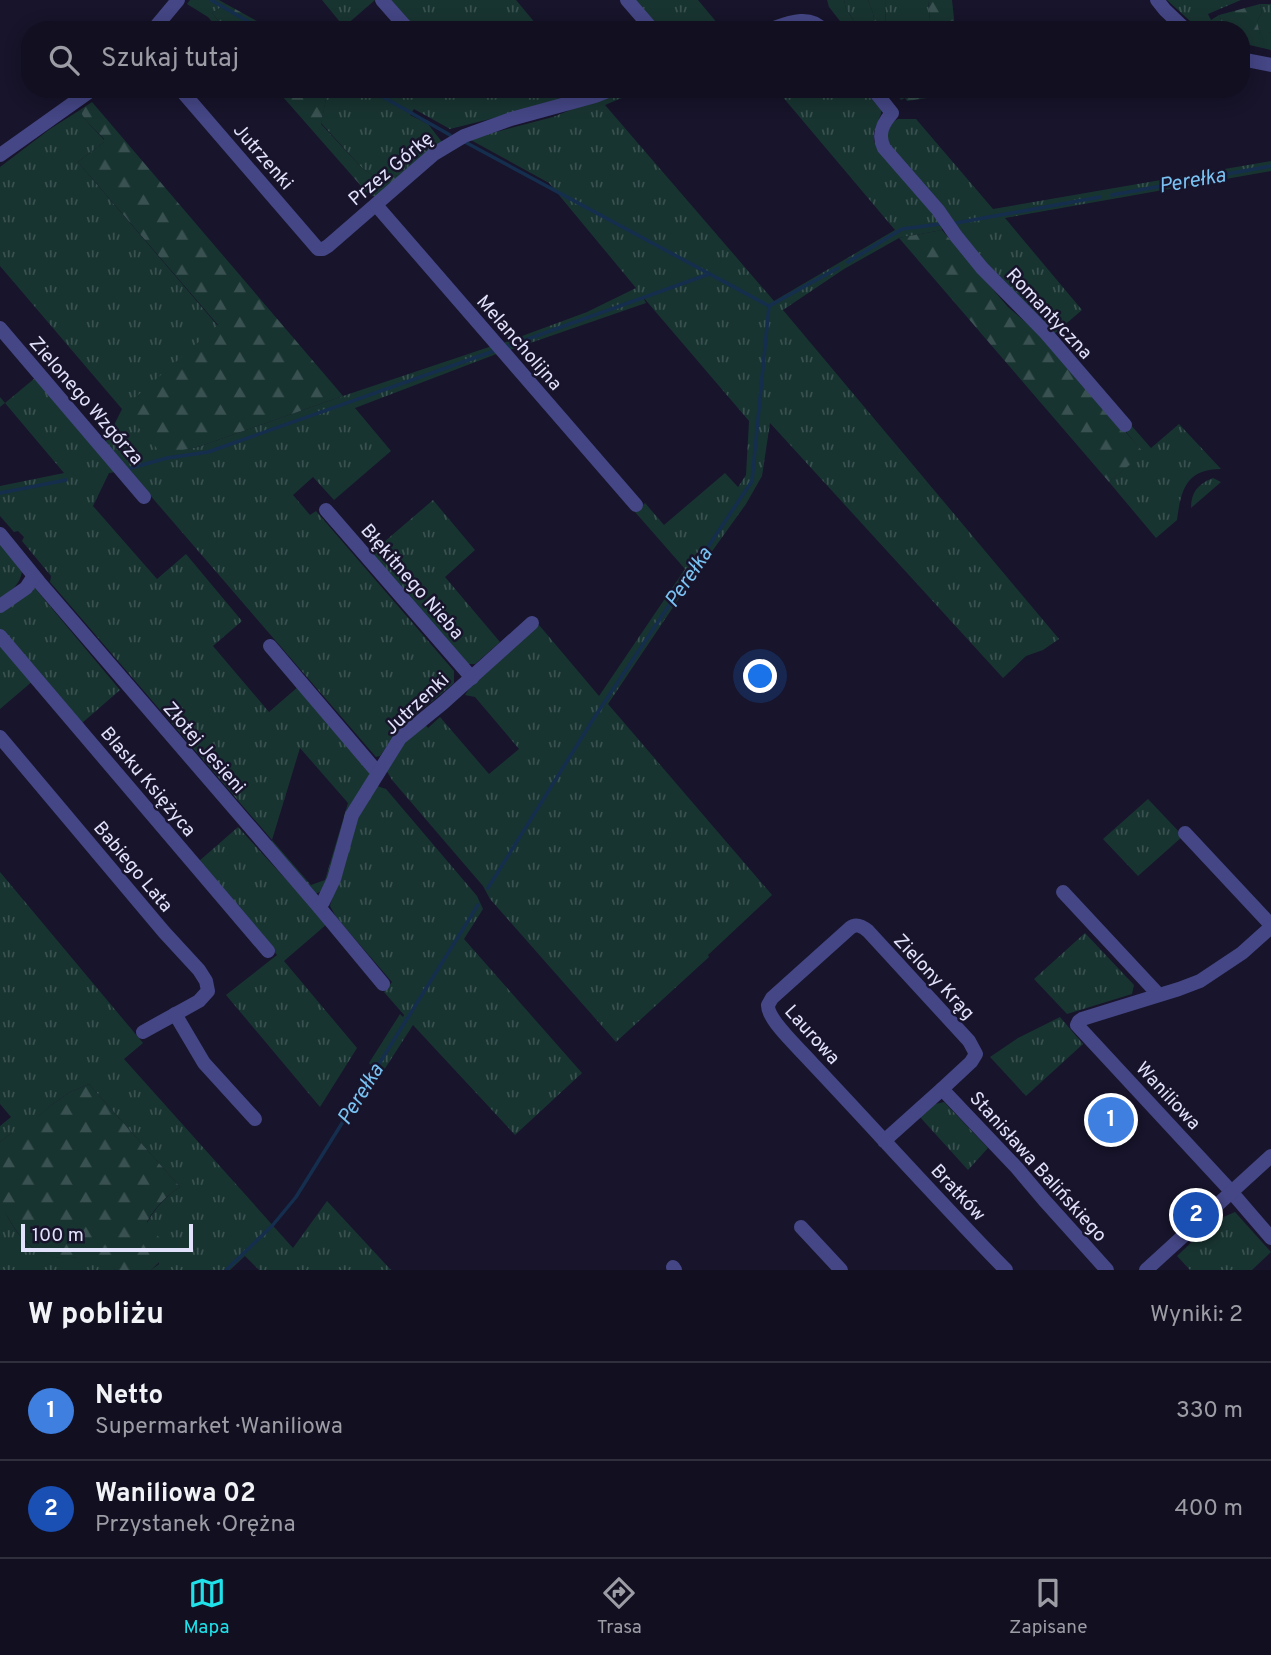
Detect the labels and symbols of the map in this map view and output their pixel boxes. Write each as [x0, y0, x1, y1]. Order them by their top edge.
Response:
street label: Jutrzenki [227, 119, 298, 195]
street label: Przez Górkę [344, 127, 439, 212]
water label: Perełka [1157, 162, 1228, 201]
street label: Romantyczna [1000, 264, 1097, 365]
street label: Melancholijna [470, 291, 567, 396]
street label: Zielonego Wzgórza [23, 332, 148, 470]
street label: Błękitnego Nieba [355, 519, 468, 645]
water label: Perełka [659, 542, 719, 613]
your location [743, 659, 777, 693]
street label: Jutrzenki [380, 668, 455, 741]
street label: Złotej Jesieni [157, 697, 250, 799]
street label: Blasku Księżyca [95, 722, 200, 842]
street label: Babiego Lata [87, 817, 178, 918]
street label: Zielony Krąg [888, 929, 979, 1025]
street label: Laurowa [778, 1000, 845, 1070]
street label: Waniliowa [1130, 1057, 1205, 1136]
water label: Perełka [332, 1059, 391, 1131]
street label: Stanisława Balińskiego [964, 1087, 1111, 1248]
pin: 1 [1088, 1094, 1134, 1146]
street label: Bratków [925, 1160, 990, 1227]
pin: 2 [1173, 1189, 1219, 1241]
scale bar [21, 1221, 192, 1253]

